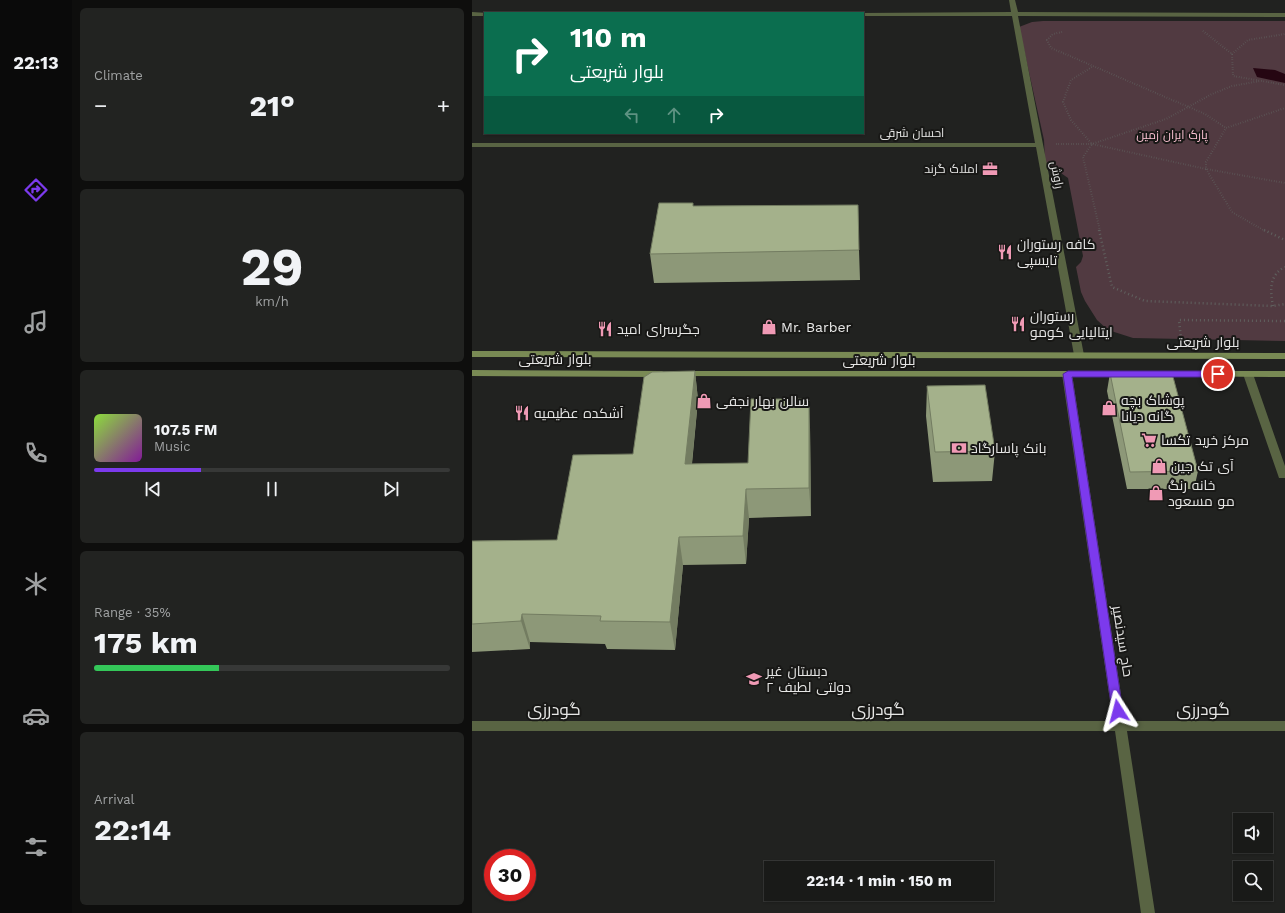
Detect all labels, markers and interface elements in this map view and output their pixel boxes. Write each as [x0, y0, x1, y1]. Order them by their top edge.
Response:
text: 110 m [570, 21, 647, 54]
icon: right [504, 28, 556, 80]
text: 22:13 [13, 52, 59, 73]
text: بلوار شریعتی [570, 61, 664, 82]
text: Climate [94, 68, 143, 83]
text: 21° [249, 88, 295, 123]
text: − [94, 93, 107, 118]
text: + [437, 93, 450, 118]
icon: left [621, 104, 643, 126]
icon: ahead [663, 104, 685, 126]
icon: right [705, 104, 727, 126]
street label: احسان شرقی [880, 126, 944, 140]
park label: پارک ایران زمین [1136, 128, 1209, 144]
office icon: املاک گرند [981, 160, 999, 178]
street label: راوش [1048, 160, 1066, 190]
place label: املاک گرند [924, 162, 978, 176]
icon: directions [22, 176, 50, 204]
place label: کافه رستوران تایسپی [1017, 236, 1095, 270]
text: 29 [240, 237, 304, 298]
restaurant icon: کافه رستوران تایسپی [996, 243, 1014, 261]
text: km/h [255, 294, 289, 309]
icon: music [22, 308, 50, 336]
place label: رستوران ایتالیایی کومو [1030, 308, 1113, 340]
restaurant icon: رستوران ایتالیایی کومو [1009, 315, 1027, 333]
shop icon: Mr. Barber [760, 318, 778, 336]
place label: Mr. Barber [781, 319, 852, 335]
restaurant icon: جگرسرای امید [596, 320, 614, 338]
place label: جگرسرای امید [617, 321, 700, 337]
street label: بلوار شریعتی [1166, 334, 1240, 350]
street label: بلوار شریعتی [518, 351, 592, 367]
street label: بلوار شریعتی [842, 352, 916, 368]
pin [1201, 357, 1235, 391]
icon: arrive [1207, 363, 1229, 385]
shop icon: سالن بهار نجفی [695, 392, 713, 410]
place label: پوشاک بچه گانه دیانا [1121, 392, 1185, 424]
place label: سالن بهار نجفی [716, 393, 809, 409]
shop icon: پوشاک بچه گانه دیانا [1100, 399, 1118, 417]
restaurant icon: آشکده عظیمیه [513, 404, 531, 422]
place label: آشکده عظیمیه [534, 405, 624, 421]
text: 107.5 FM [154, 421, 217, 439]
supermarket icon: مرکز خرید تکسا [1140, 431, 1158, 449]
place label: مرکز خرید تکسا [1161, 432, 1249, 448]
icon: phone [22, 439, 50, 467]
text: Music [154, 439, 191, 454]
bank icon: بانک پاسارگاد [950, 439, 968, 457]
place label: بانک پاسارگاد [971, 440, 1046, 458]
shop icon: آی تک جین [1150, 457, 1168, 475]
place label: آی تک جین [1171, 458, 1234, 474]
place label: خانه رنگ مو مسعود [1168, 477, 1235, 509]
icon: previous [142, 478, 164, 500]
icon: pause [261, 478, 283, 500]
icon: next [380, 478, 402, 500]
shop icon: خانه رنگ مو مسعود [1147, 484, 1165, 502]
icon: climate [22, 570, 50, 598]
street label: حاج سیدنصیر [1108, 603, 1137, 678]
text: Range · 35% [94, 605, 171, 620]
text: 175 km [94, 625, 198, 660]
place label: دبستان غیر دولتی لطیف ۲ [765, 663, 851, 695]
school or university icon: دبستان غیر دولتی لطیف ۲ [745, 670, 763, 688]
position arrow [1097, 690, 1139, 732]
street label: گودرزی [527, 699, 581, 720]
street label: گودرزی [851, 699, 905, 720]
street label: گودرزی [1176, 699, 1230, 720]
icon: car [22, 702, 50, 730]
text: Arrival [94, 792, 135, 807]
text: 22:14 [94, 812, 171, 847]
map controls [1233, 813, 1273, 901]
button: sound [1233, 813, 1273, 853]
icon: filters [22, 833, 50, 861]
speed limit sign: 30 [484, 849, 536, 901]
button: search [1233, 861, 1273, 901]
text: 22:14 · 1 min · 150 m [806, 872, 952, 890]

